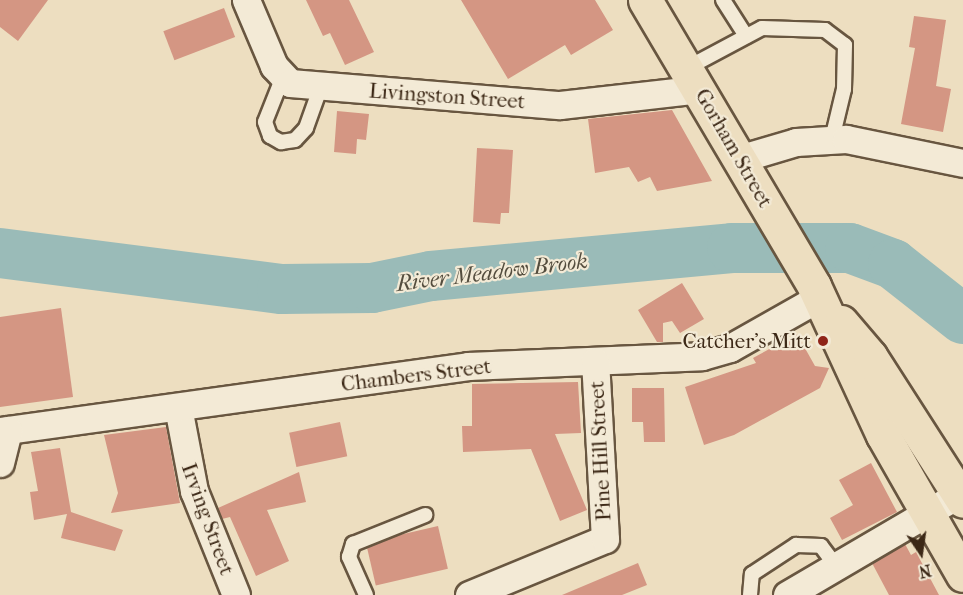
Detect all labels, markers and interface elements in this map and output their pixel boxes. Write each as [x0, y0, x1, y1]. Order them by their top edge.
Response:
street label: Livingston Street [368, 78, 526, 114]
street label: Gorham Street [690, 84, 778, 212]
water label: River Meadow Brook [395, 248, 589, 298]
place label: Catcher's Mitt [683, 328, 811, 354]
marker: Catcher's Mitt [816, 334, 830, 348]
street label: Chambers Street [340, 353, 492, 397]
street label: Pine Hill Street [584, 380, 616, 522]
street label: Irving Street [176, 460, 240, 578]
north arrow [891, 523, 951, 583]
text: N [917, 560, 933, 582]

